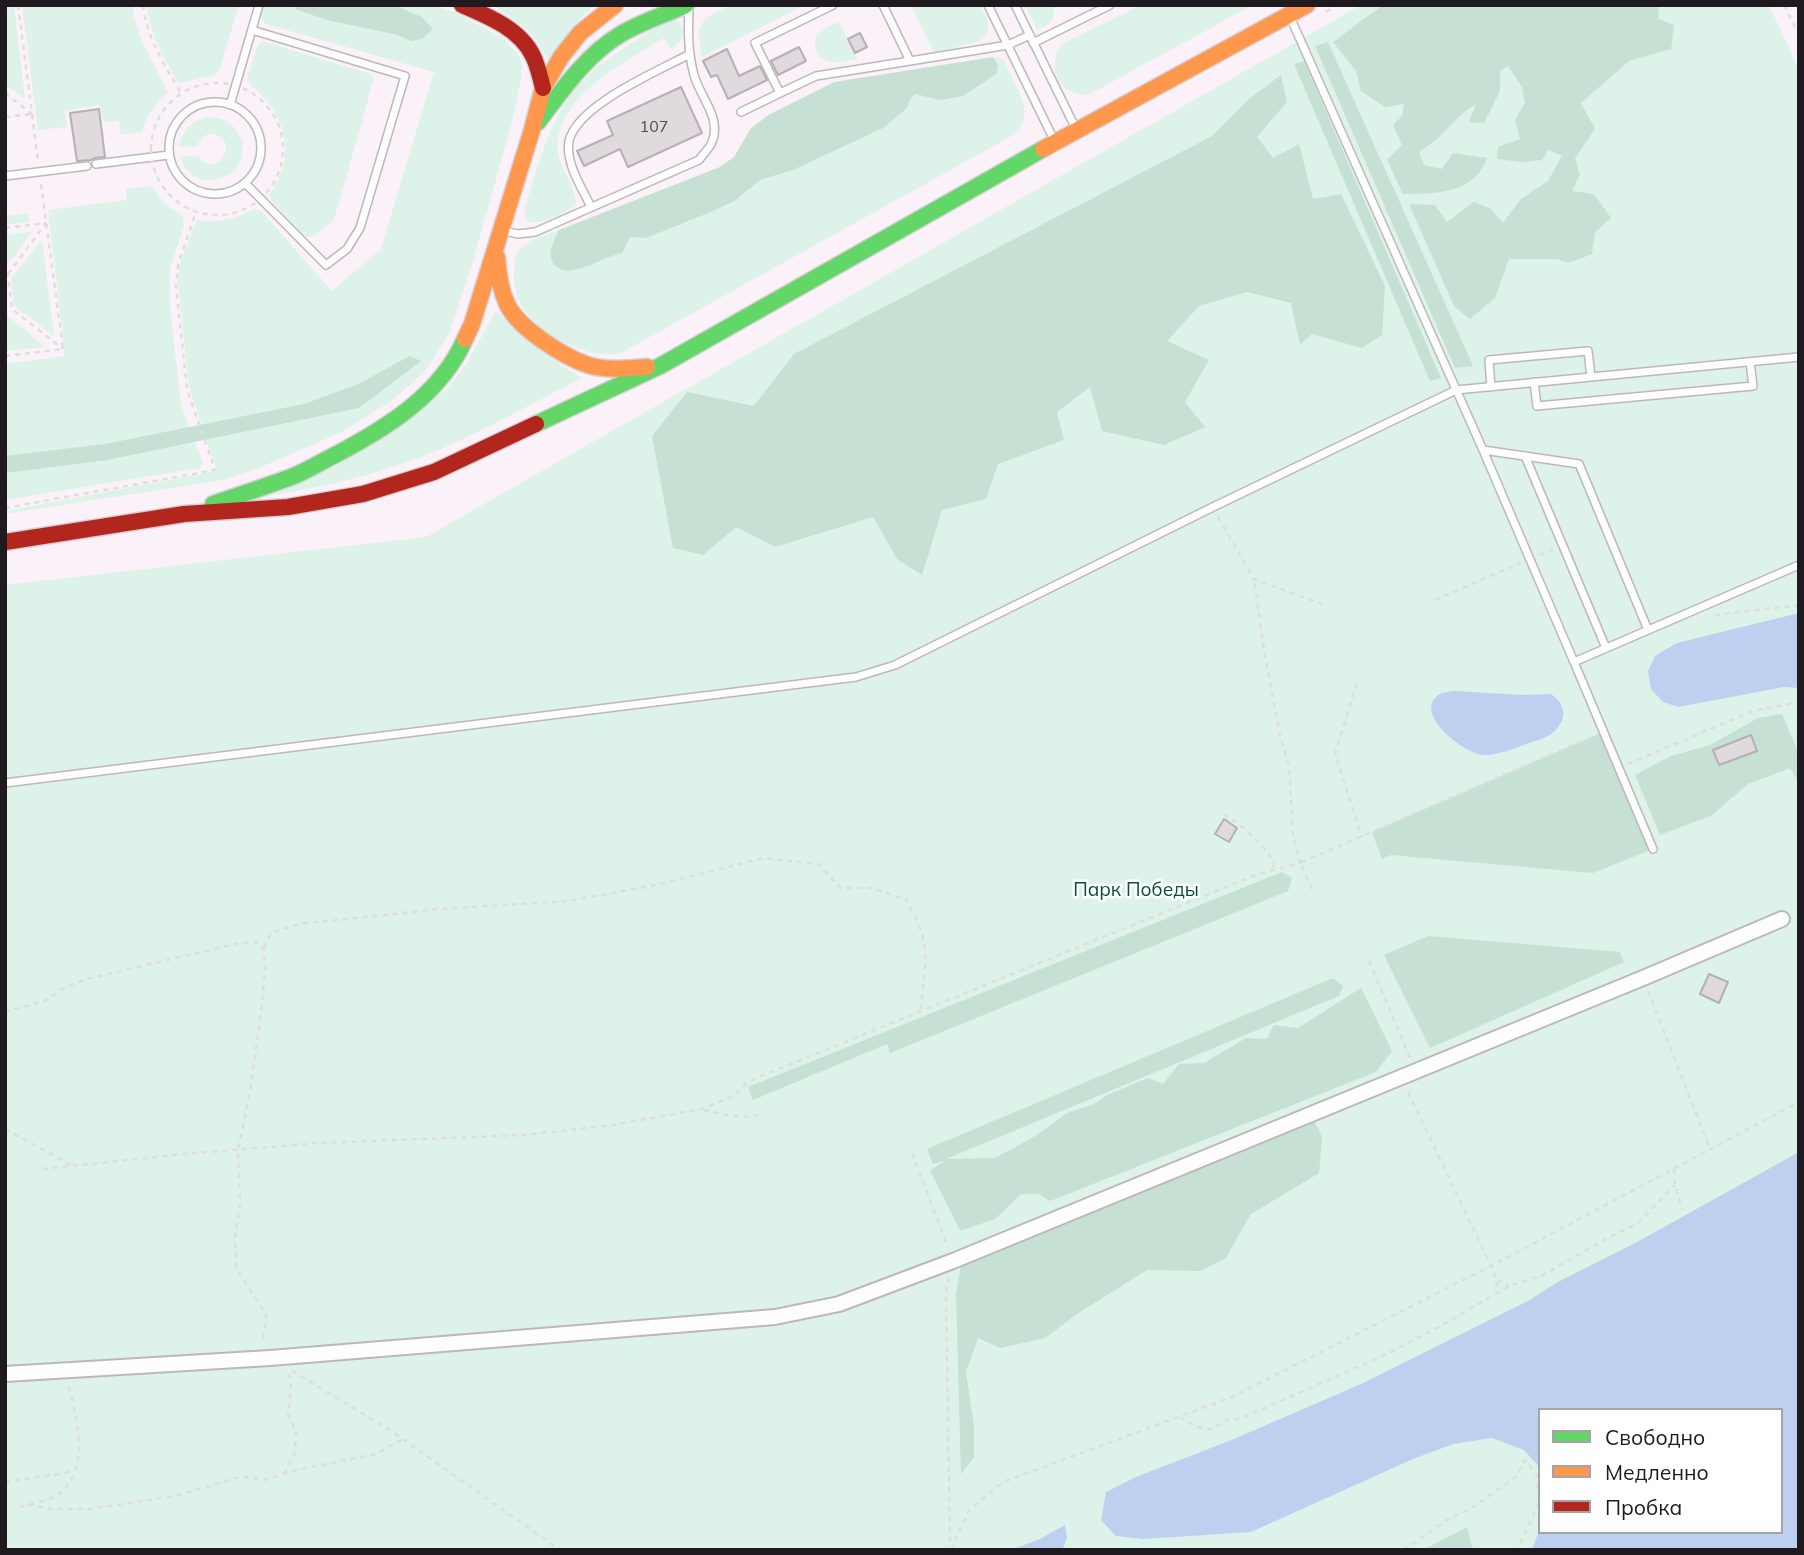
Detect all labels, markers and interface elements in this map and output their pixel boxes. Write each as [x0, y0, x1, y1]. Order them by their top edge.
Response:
house number: 107 [640, 117, 668, 137]
park label: Парк Победы [1073, 879, 1199, 901]
legend [1538, 1408, 1783, 1534]
text: Свободно [1605, 1424, 1705, 1450]
text: Медленно [1605, 1459, 1709, 1485]
text: Пробка [1605, 1494, 1682, 1520]

